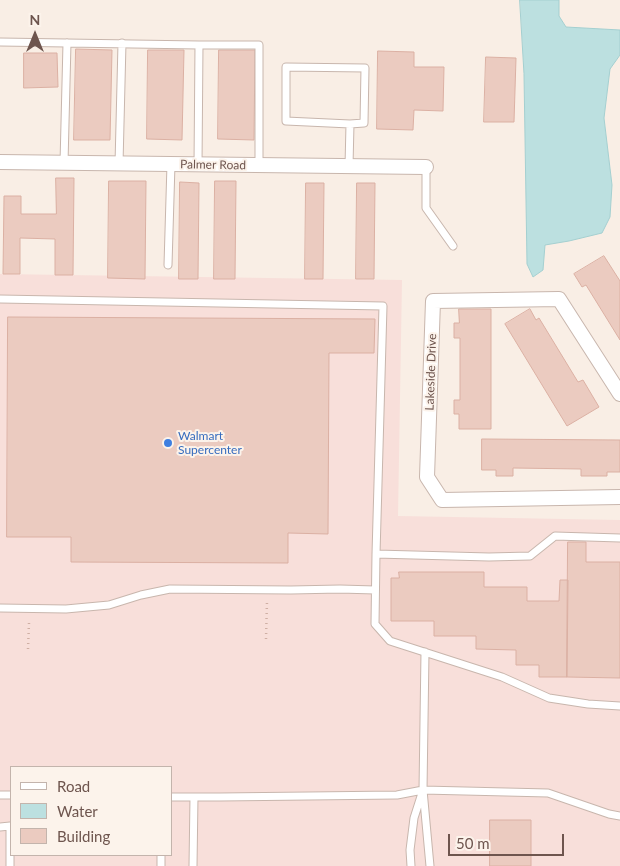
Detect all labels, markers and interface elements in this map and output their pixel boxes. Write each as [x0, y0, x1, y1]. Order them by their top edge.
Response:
north arrow [10, 10, 60, 60]
text: N [30, 11, 40, 28]
street label: Palmer Road [180, 157, 246, 173]
street label: Lakeside Drive [422, 333, 440, 411]
place label: Walmart Supercenter [178, 429, 242, 457]
marker: Walmart Supercenter [162, 437, 174, 449]
legend [10, 766, 172, 856]
text: Road [57, 777, 90, 795]
text: Water [57, 802, 98, 820]
scale bar [450, 824, 566, 856]
text: Building [57, 827, 110, 845]
text: 50 m [456, 834, 490, 852]

